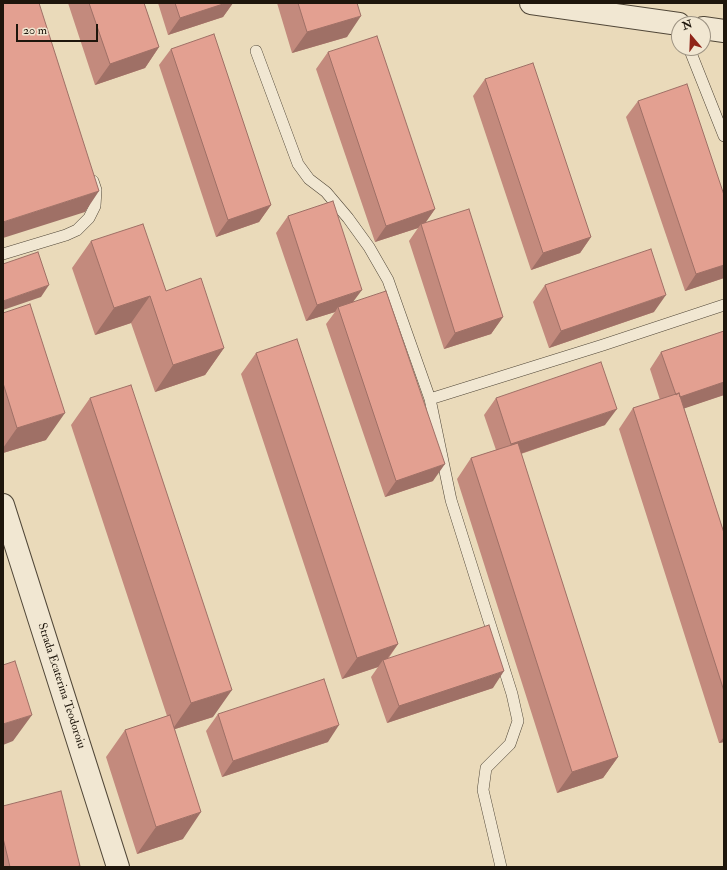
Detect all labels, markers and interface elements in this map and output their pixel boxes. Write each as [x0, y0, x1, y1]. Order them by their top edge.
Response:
scale bar [18, 16, 100, 42]
north arrow [671, 16, 711, 56]
text: N [680, 17, 694, 33]
text: 20 m [23, 23, 47, 38]
street label: Strada Ecaterina Teodoroiu [34, 621, 88, 751]

